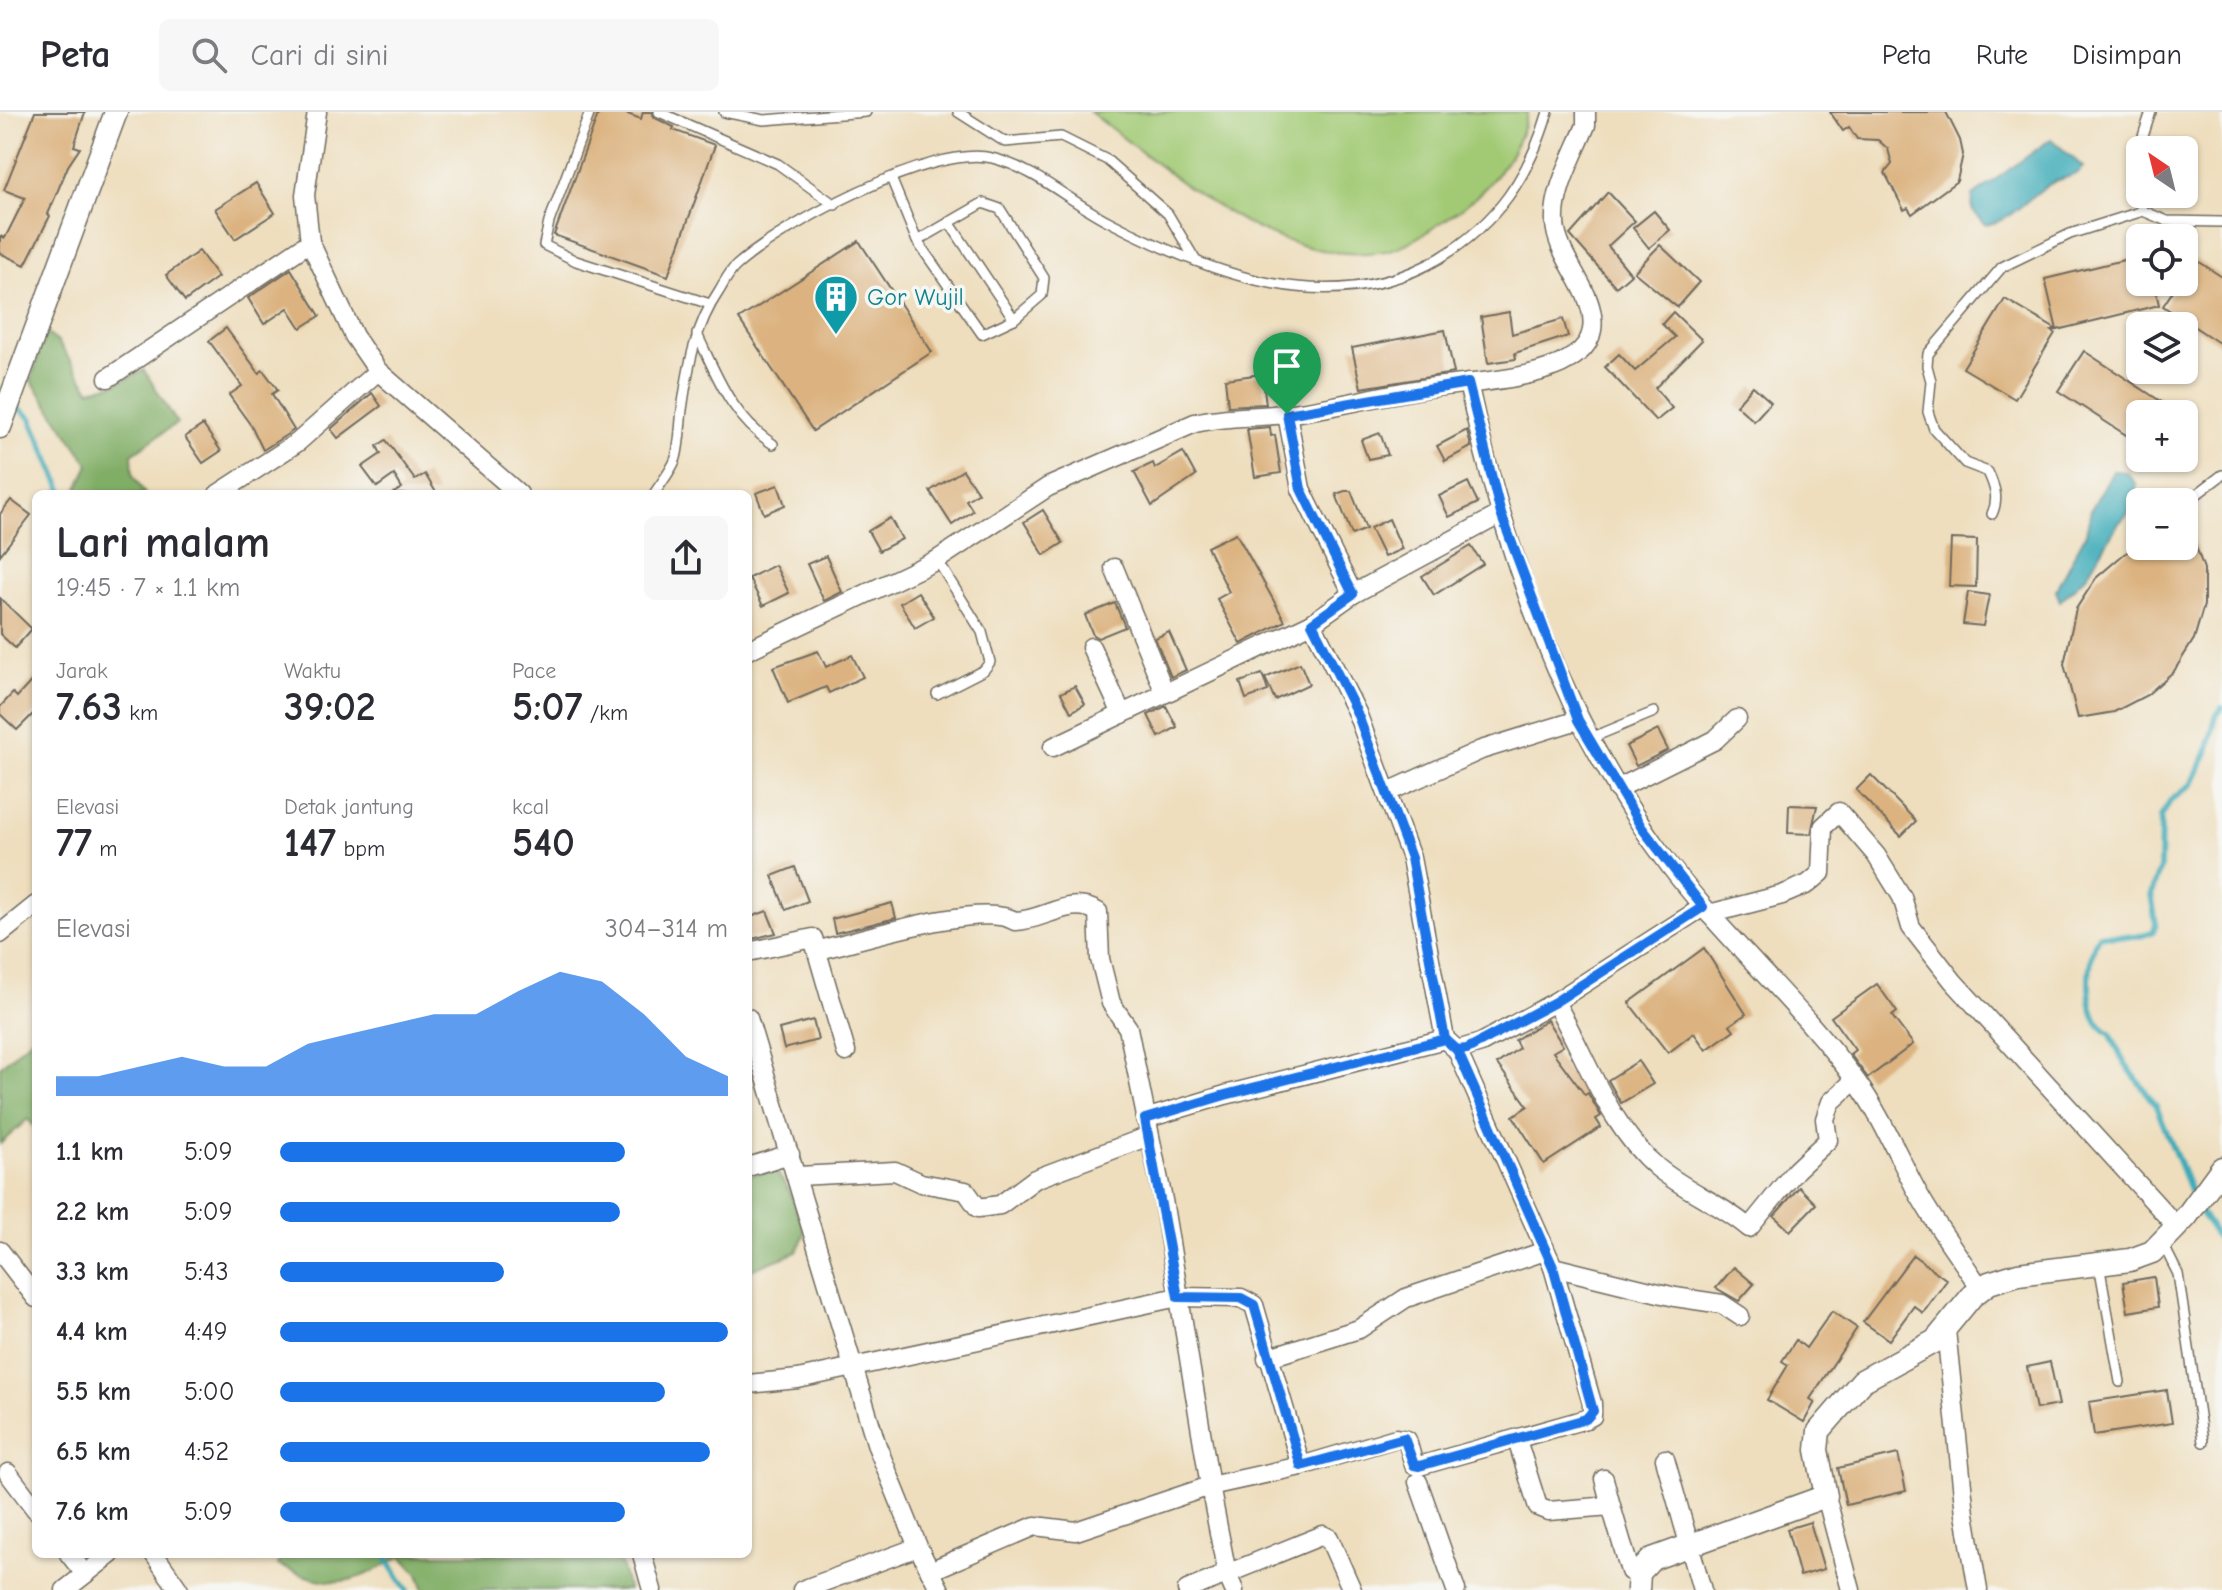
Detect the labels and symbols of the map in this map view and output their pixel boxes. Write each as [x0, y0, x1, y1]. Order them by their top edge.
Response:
north arrow [2126, 136, 2198, 208]
building icon: Gor Wujil [812, 273, 860, 336]
place label: Gor Wujil [867, 283, 964, 311]
pin [1253, 332, 1321, 414]

